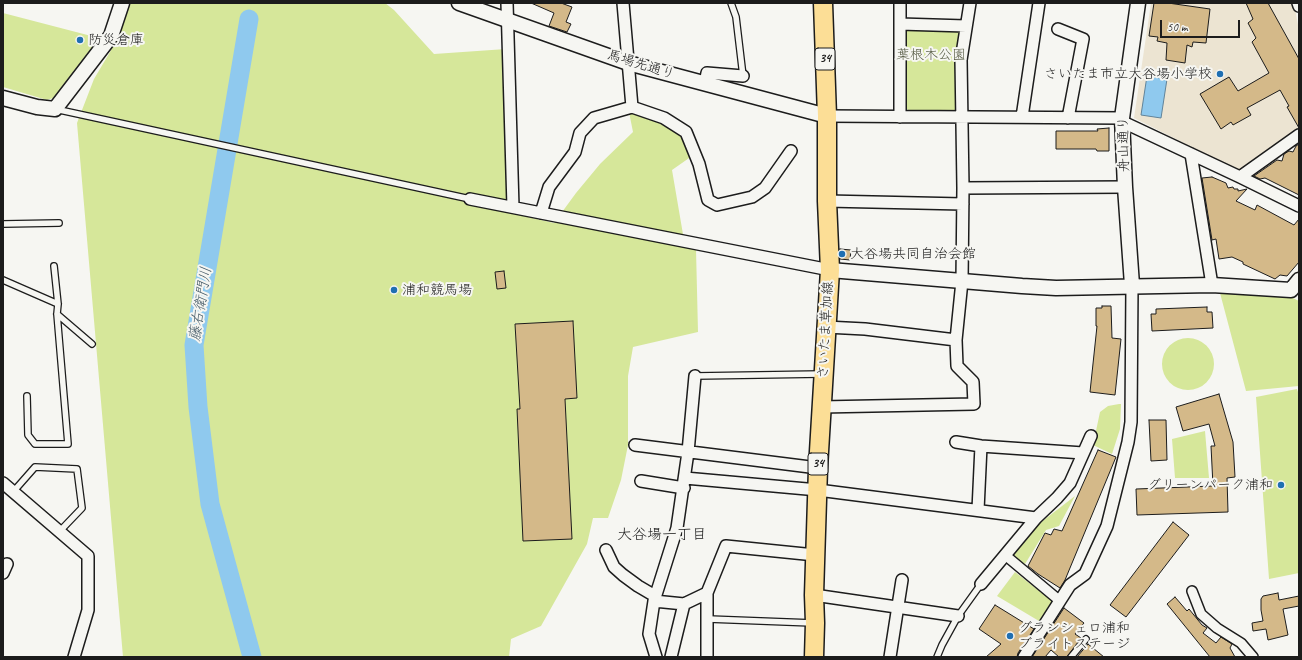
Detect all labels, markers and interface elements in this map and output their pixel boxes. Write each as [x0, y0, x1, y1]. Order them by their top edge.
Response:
scale bar [1162, 12, 1242, 38]
text: 50 m [1167, 19, 1187, 35]
place label: 防災倉庫 [88, 32, 144, 48]
marker: 防災倉庫 [75, 35, 85, 45]
street label: 馬場先通り [605, 47, 677, 83]
park label: 葉根木公園 [896, 47, 966, 63]
road number: 34 [815, 48, 835, 70]
place label: さいたま市立大谷場小学校 [1044, 66, 1212, 82]
marker: さいたま市立大谷場小学校 [1215, 69, 1225, 79]
street label: 舟山通り [1115, 116, 1133, 172]
place label: 大谷場共同自治会館 [850, 246, 976, 262]
marker: 大谷場共同自治会館 [837, 249, 847, 259]
water label: 藤右衛門川 [186, 266, 216, 342]
street label: さいたま草加線 [815, 281, 837, 379]
place label: 浦和競馬場 [402, 282, 472, 298]
marker: 浦和競馬場 [389, 285, 399, 295]
road number: 34 [808, 453, 828, 475]
place label: グリーンパーク浦和 [1147, 477, 1273, 493]
marker: グリーンパーク浦和 [1276, 480, 1286, 490]
district label: 大谷場一丁目 [617, 526, 707, 544]
place label: グランシェロ浦和 ブライトステージ [1018, 620, 1130, 652]
marker: グランシェロ浦和 ブライトステージ [1005, 631, 1015, 641]

